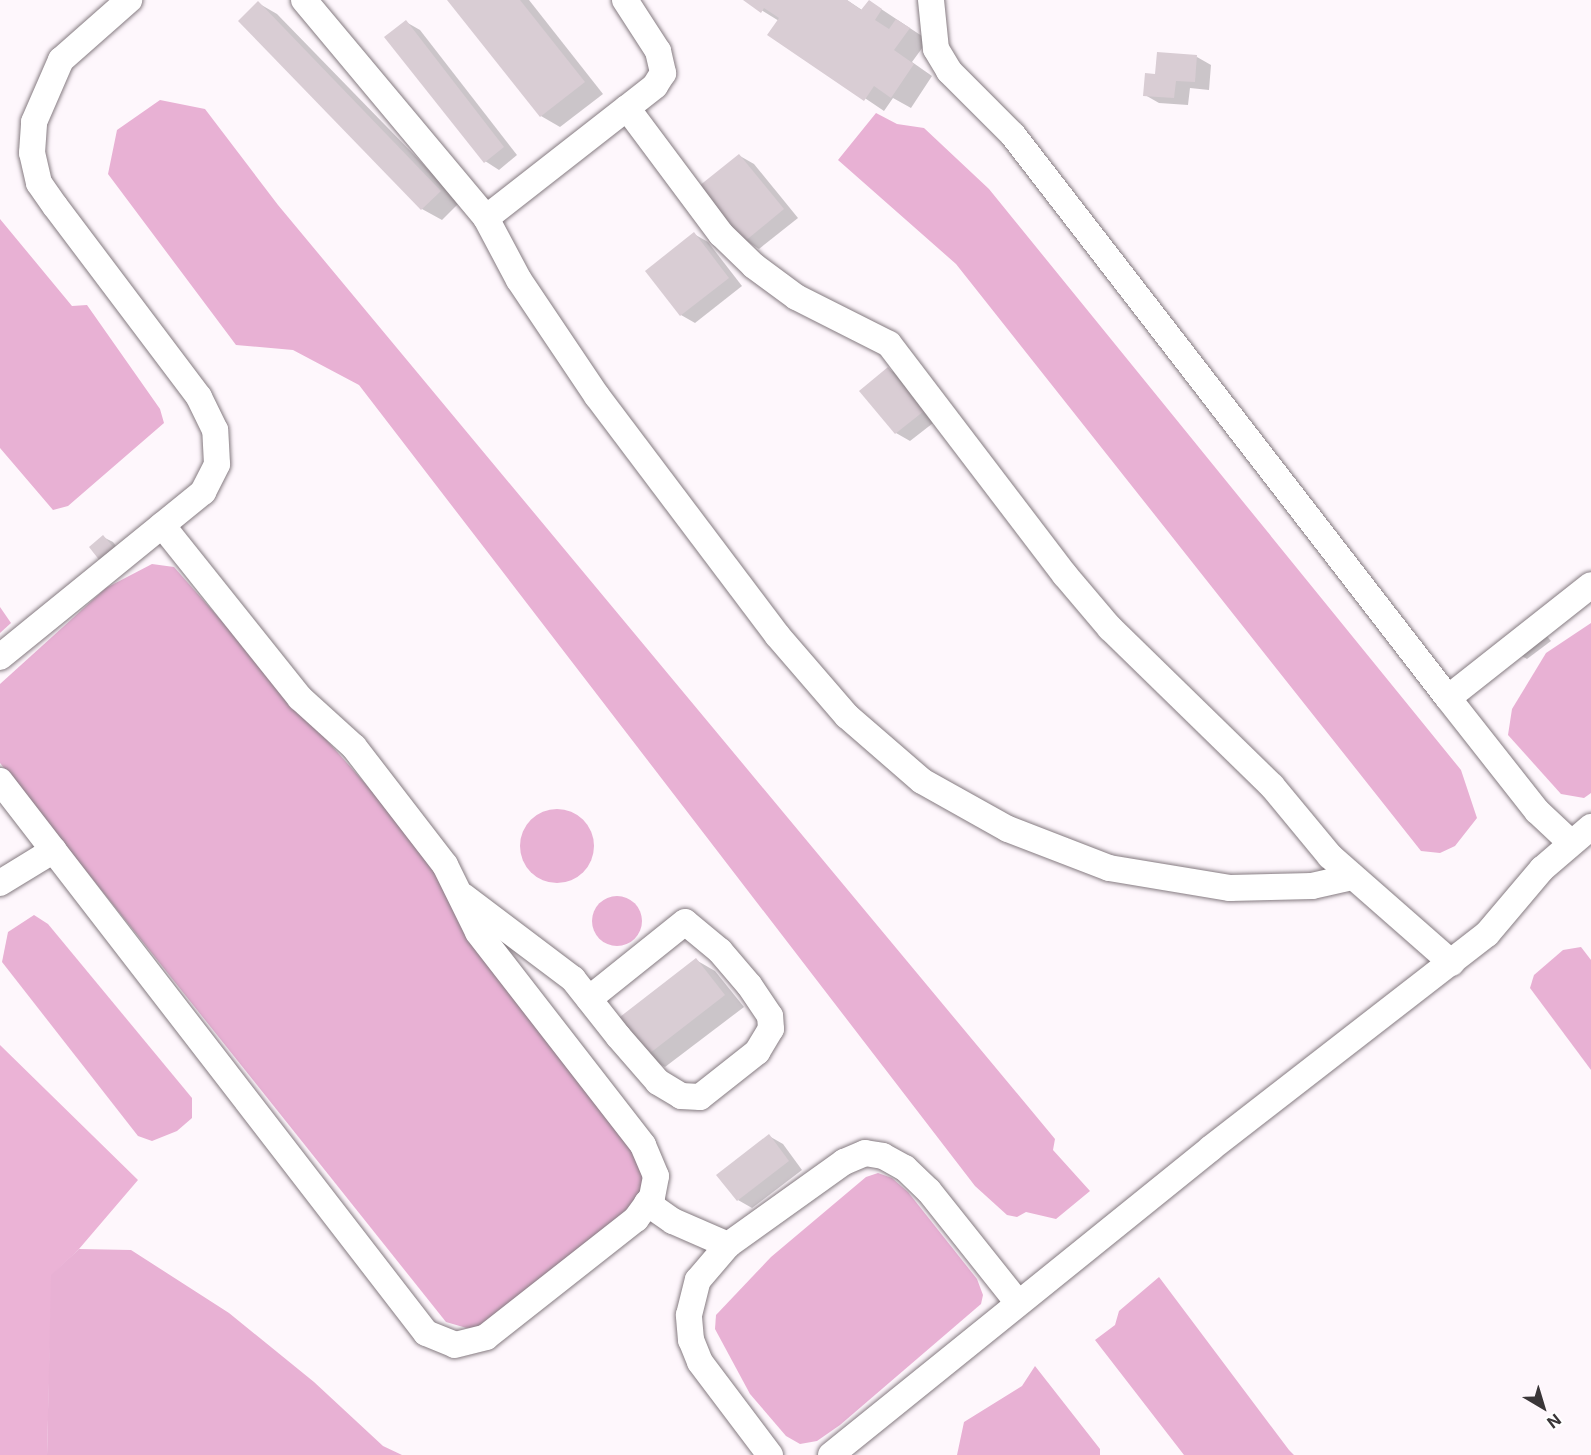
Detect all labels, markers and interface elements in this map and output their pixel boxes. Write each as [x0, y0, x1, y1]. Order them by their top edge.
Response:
north arrow [1513, 1377, 1573, 1437]
text: N [1543, 1410, 1565, 1433]

